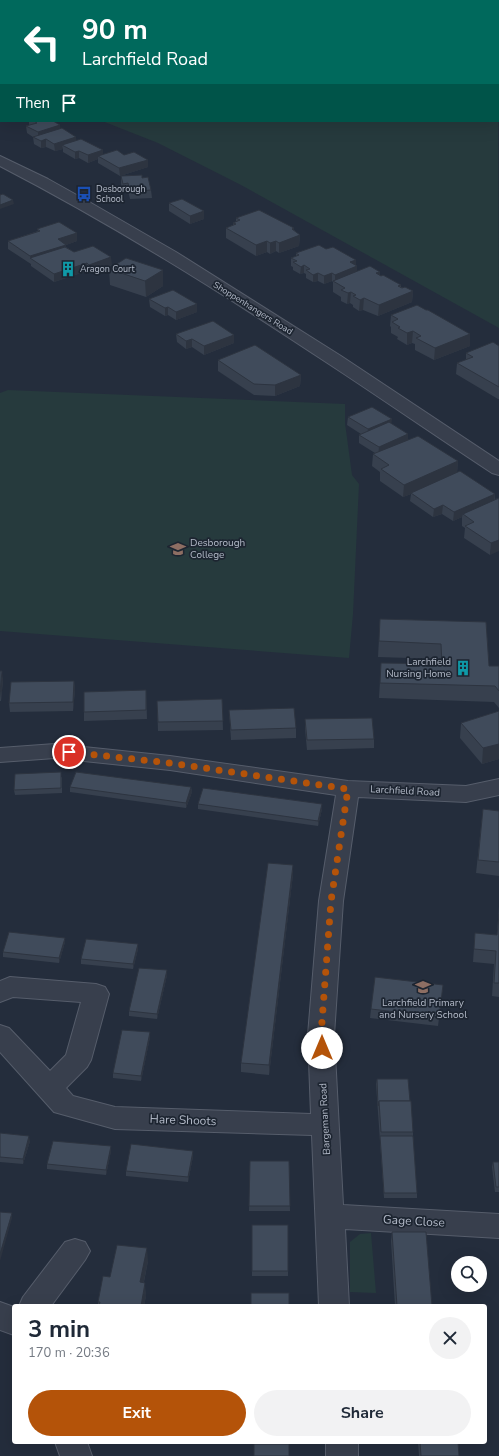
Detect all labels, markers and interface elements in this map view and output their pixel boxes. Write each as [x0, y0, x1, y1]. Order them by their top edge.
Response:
text: 90 m [82, 11, 148, 49]
icon: left [16, 16, 68, 68]
text: Larchfield Road [82, 47, 208, 71]
icon: arrive [58, 92, 80, 114]
text: Then [16, 93, 50, 113]
place label: Desborough School [96, 183, 146, 205]
bus stop icon: Desborough School [75, 185, 93, 203]
building icon: Aragon Court [59, 260, 77, 278]
place label: Aragon Court [80, 263, 135, 275]
street label: Shoppenhangers Road [211, 279, 295, 337]
place label: Desborough College [190, 536, 245, 562]
school or university icon: Desborough College [169, 540, 187, 558]
place label: Larchfield Nursing Home [386, 655, 451, 681]
building icon: Larchfield Nursing Home [454, 659, 472, 677]
pin [52, 735, 86, 769]
icon: arrive [58, 741, 80, 763]
street label: Larchfield Road [370, 782, 441, 800]
school or university icon: Larchfield Primary and Nursery School [414, 978, 432, 996]
place label: Larchfield Primary and Nursery School [379, 996, 467, 1022]
position arrow [301, 1027, 343, 1069]
street label: Bargeman Road [316, 1082, 334, 1155]
street label: Hare Shoots [149, 1111, 217, 1129]
street label: Gage Close [383, 1211, 445, 1231]
map controls [451, 1256, 487, 1292]
button: search [451, 1256, 487, 1292]
text: 3 min [28, 1313, 90, 1345]
button: close [429, 1317, 471, 1359]
text: 170 m · 20:36 [28, 1344, 110, 1362]
button: Exit [28, 1390, 246, 1436]
button: Share [254, 1390, 471, 1436]

